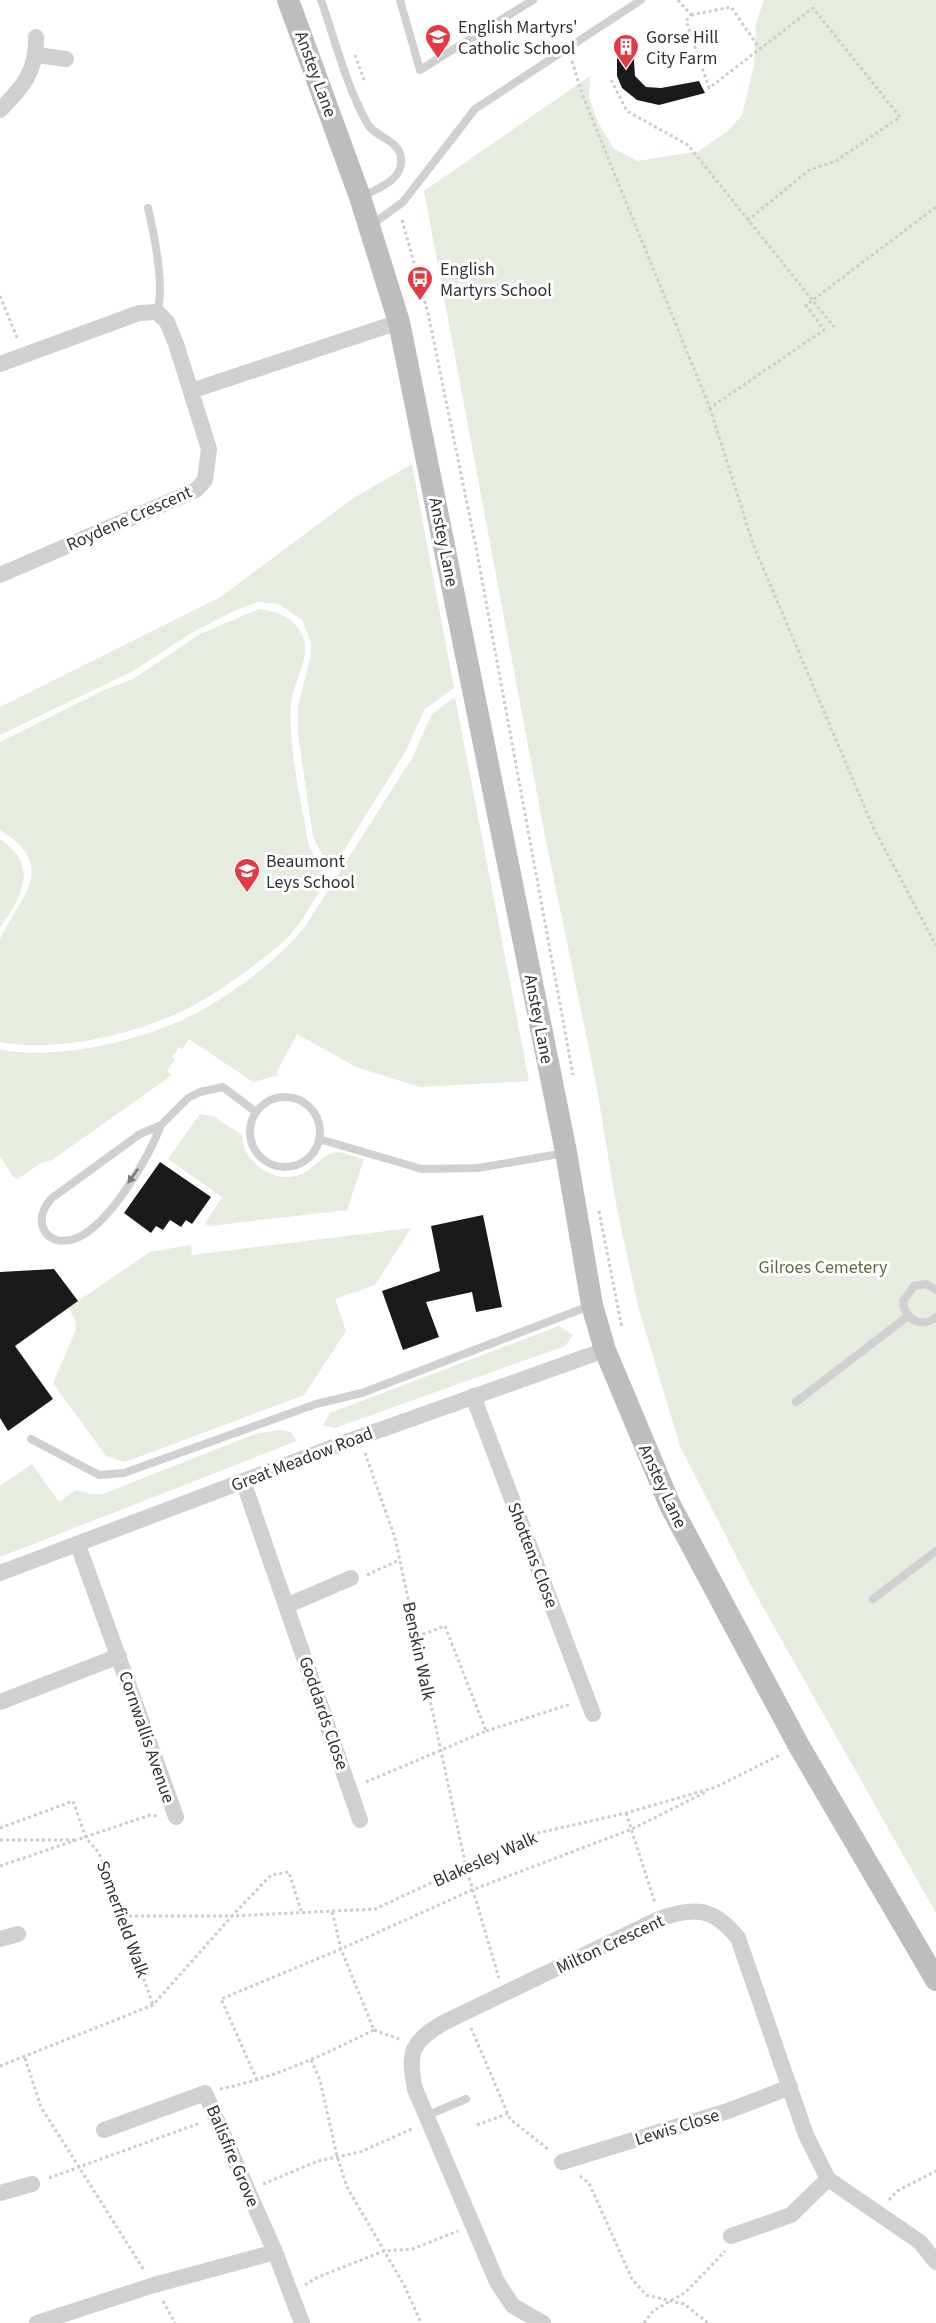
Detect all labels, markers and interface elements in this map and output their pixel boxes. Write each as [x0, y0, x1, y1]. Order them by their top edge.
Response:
place label: English Martyrs' Catholic School [458, 15, 577, 61]
school or university icon: English Martyrs' Catholic School [423, 22, 453, 60]
place label: Gorse Hill City Farm [646, 25, 718, 71]
street label: Anstey Lane [288, 27, 343, 121]
building icon: Gorse Hill City Farm [611, 32, 641, 70]
place label: English Martyrs School [440, 257, 552, 303]
bus stop icon: English Martyrs School [405, 264, 435, 302]
street label: Roydene Crescent [63, 480, 196, 557]
street label: Anstey Lane [423, 495, 464, 589]
place label: Beaumont Leys School [266, 849, 355, 895]
school or university icon: Beaumont Leys School [232, 856, 262, 894]
street label: Anstey Lane [518, 972, 559, 1066]
one-way arrow [127, 1167, 139, 1183]
park label: Gilroes Cemetery [759, 1255, 888, 1280]
street label: Great Meadow Road [228, 1421, 377, 1498]
street label: Anstey Lane [632, 1440, 693, 1532]
street label: Shottens Close [501, 1499, 564, 1612]
street label: Benskin Walk [396, 1600, 441, 1703]
street label: Goddards Close [292, 1653, 355, 1773]
street label: Cornwallis Avenue [112, 1668, 181, 1807]
street label: Blakesley Walk [429, 1825, 541, 1894]
street label: Somerfield Walk [90, 1857, 155, 1981]
street label: Milton Crescent [552, 1908, 668, 1980]
street label: Balisfire Grove [200, 2101, 265, 2211]
street label: Lewis Close [632, 2103, 723, 2152]

